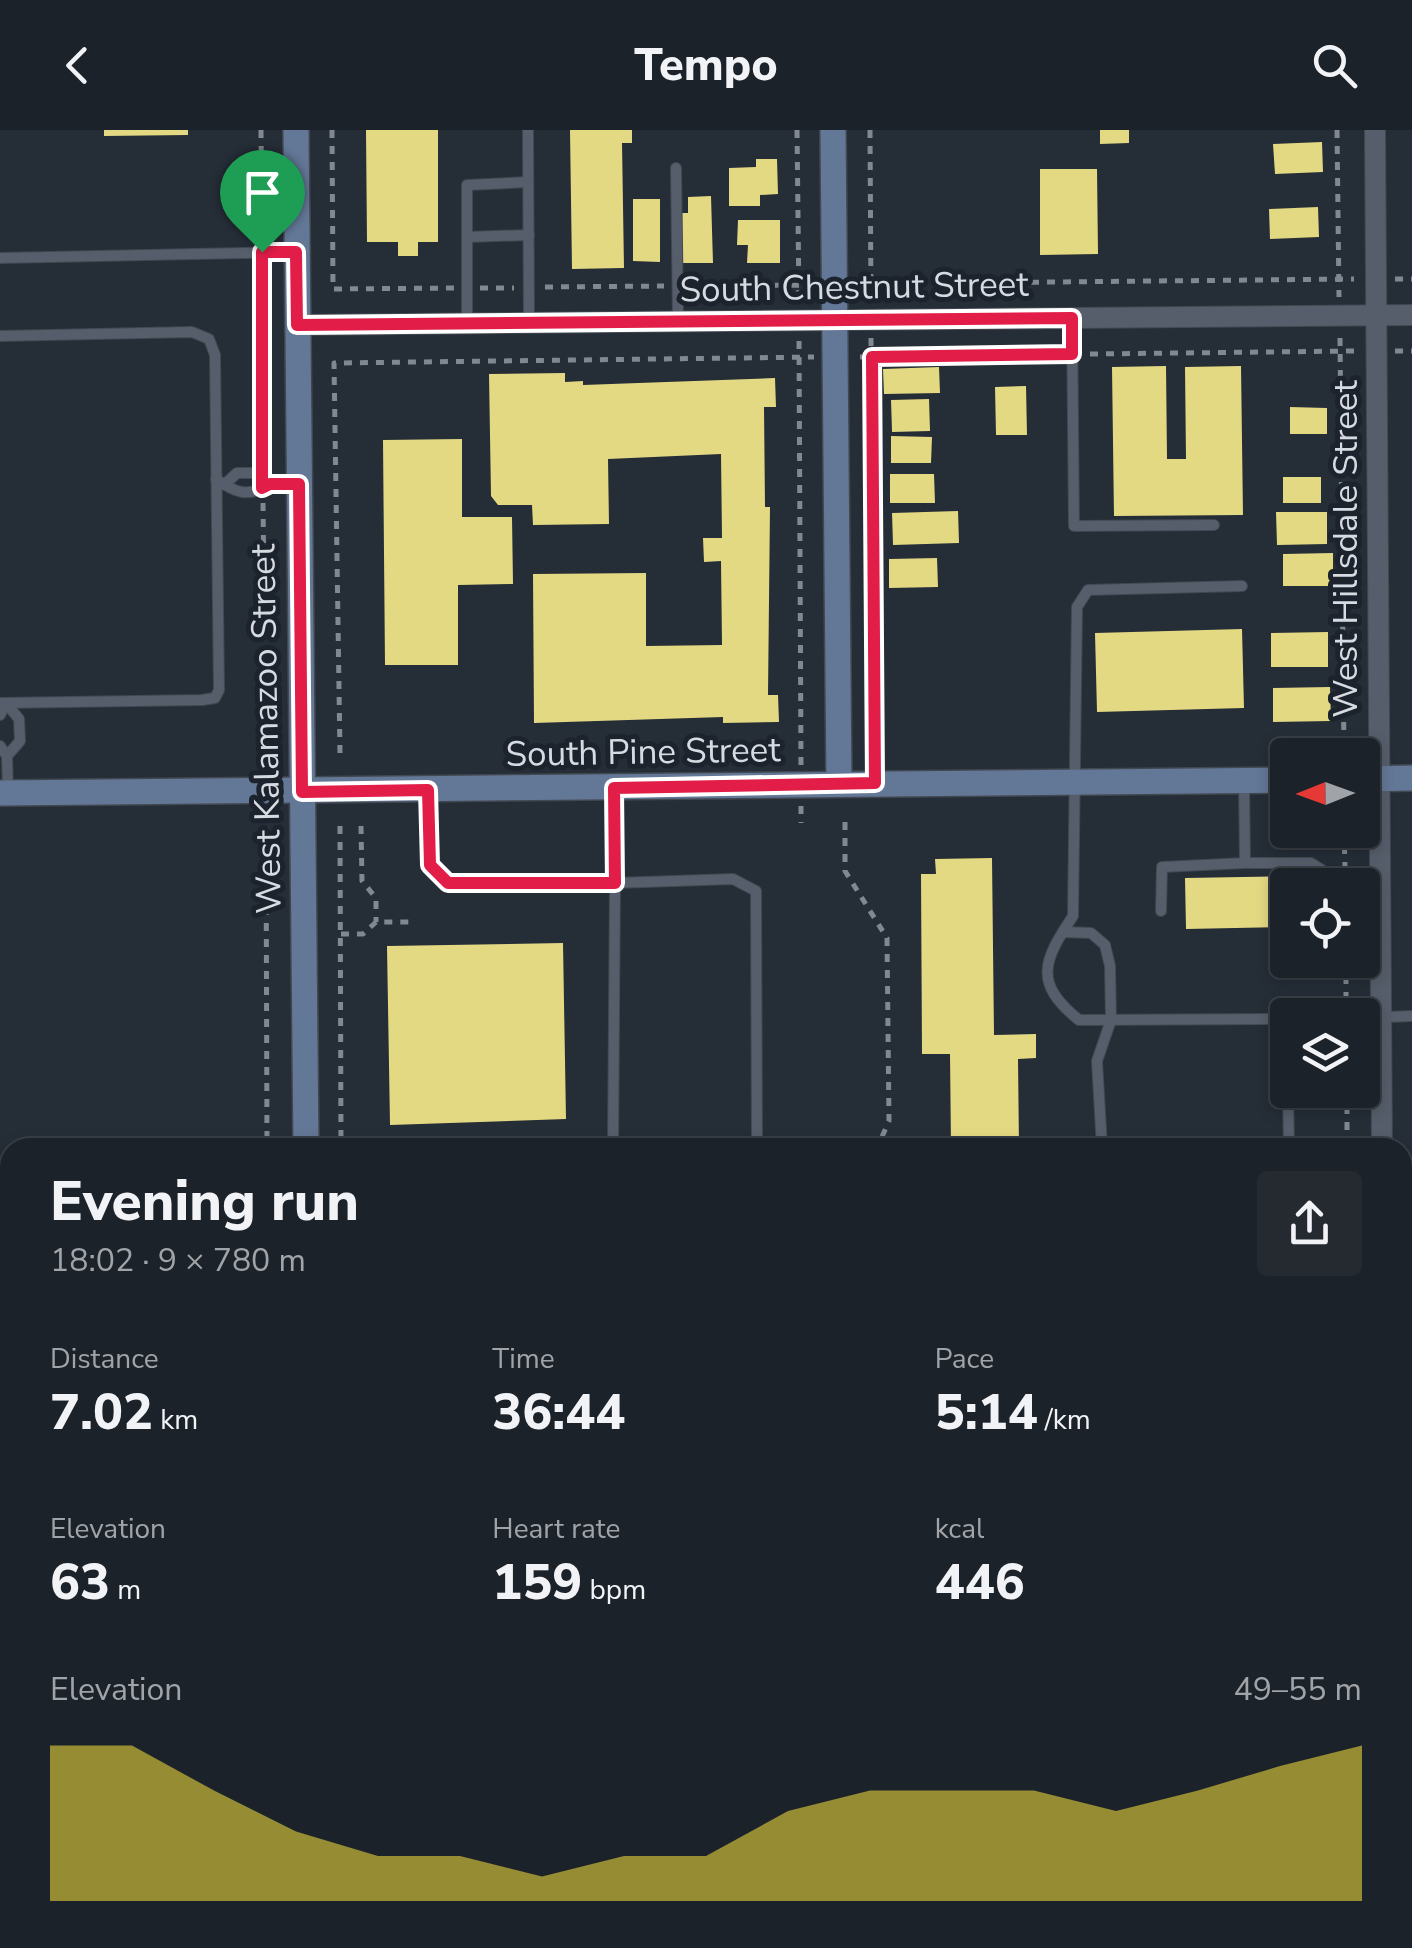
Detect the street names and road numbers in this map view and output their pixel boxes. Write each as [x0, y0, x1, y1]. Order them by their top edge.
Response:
street label: South Chestnut Street [679, 260, 1030, 314]
street label: West Hillsdale Street [1322, 380, 1369, 718]
street label: West Kalamazoo Street [239, 543, 293, 914]
street label: South Pine Street [505, 726, 782, 778]

